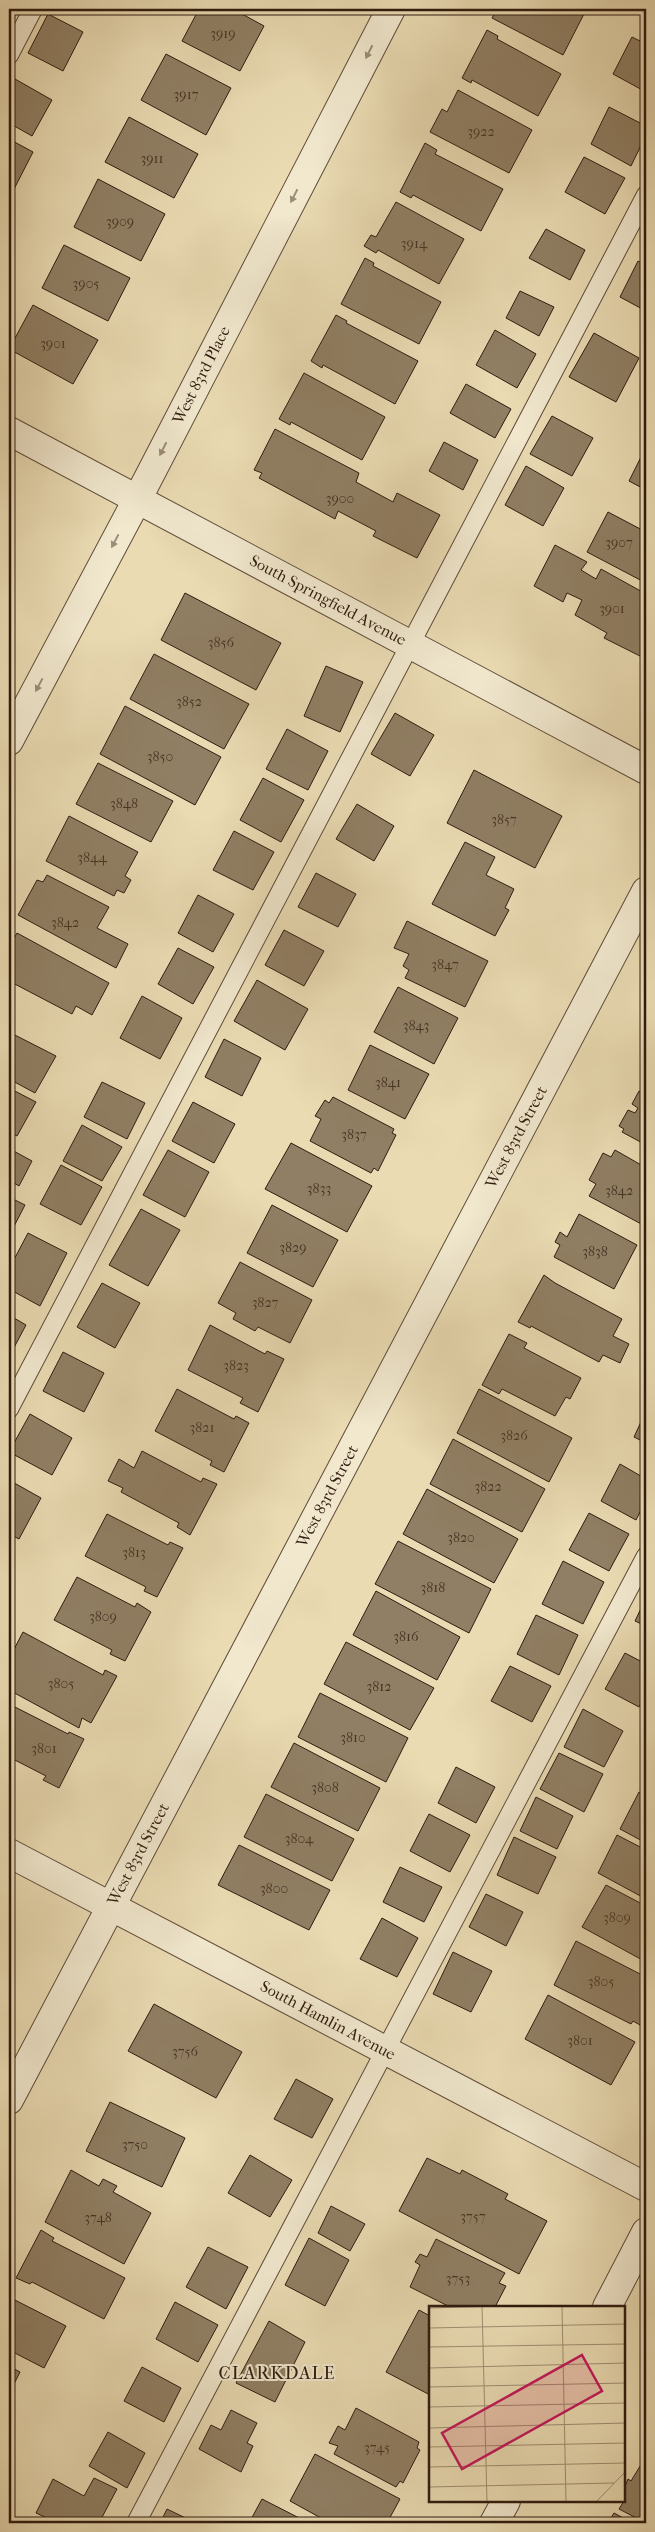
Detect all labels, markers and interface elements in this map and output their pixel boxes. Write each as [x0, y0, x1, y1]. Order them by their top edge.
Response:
house number: 3919 [210, 25, 236, 42]
one-way arrow [365, 45, 373, 59]
house number: 3917 [174, 86, 199, 103]
house number: 3922 [467, 123, 495, 140]
house number: 3911 [140, 150, 164, 167]
one-way arrow [290, 189, 298, 203]
house number: 3909 [106, 213, 134, 230]
house number: 3914 [401, 235, 428, 252]
house number: 3905 [73, 275, 99, 292]
street label: West 83rd Place [168, 323, 234, 428]
house number: 3901 [40, 335, 66, 352]
one-way arrow [159, 442, 167, 456]
house number: 3900 [326, 490, 354, 507]
one-way arrow [111, 534, 119, 548]
house number: 3907 [605, 534, 633, 551]
street label: South Springfield Avenue [247, 551, 410, 649]
house number: 3901 [599, 600, 625, 617]
house number: 3856 [208, 634, 235, 651]
one-way arrow [34, 678, 43, 691]
house number: 3852 [176, 693, 202, 710]
house number: 3850 [147, 748, 173, 765]
house number: 3848 [110, 795, 138, 812]
house number: 3857 [491, 811, 517, 828]
house number: 3844 [77, 849, 107, 866]
house number: 3842 [51, 914, 79, 931]
house number: 3847 [431, 956, 459, 973]
house number: 3843 [403, 1017, 429, 1034]
house number: 3841 [375, 1074, 401, 1091]
street label: West 83rd Street [481, 1082, 551, 1192]
house number: 3837 [341, 1126, 367, 1143]
house number: 3833 [307, 1180, 331, 1197]
house number: 3842 [605, 1182, 633, 1199]
house number: 3829 [279, 1239, 307, 1256]
house number: 3838 [582, 1243, 608, 1260]
house number: 3827 [252, 1294, 279, 1311]
house number: 3823 [223, 1357, 249, 1374]
house number: 3821 [190, 1419, 214, 1436]
house number: 3826 [500, 1427, 528, 1444]
street label: West 83rd Street [292, 1441, 362, 1551]
house number: 3822 [474, 1478, 502, 1495]
house number: 3820 [447, 1529, 475, 1546]
house number: 3813 [122, 1544, 146, 1561]
house number: 3818 [421, 1579, 445, 1596]
house number: 3809 [89, 1608, 117, 1625]
house number: 3816 [393, 1628, 419, 1645]
house number: 3805 [48, 1675, 74, 1692]
house number: 3812 [367, 1678, 391, 1695]
house number: 3810 [340, 1729, 366, 1746]
house number: 3801 [31, 1740, 57, 1757]
house number: 3808 [311, 1779, 339, 1796]
street label: West 83rd Street [103, 1799, 173, 1909]
house number: 3804 [285, 1830, 314, 1847]
house number: 3800 [260, 1880, 288, 1897]
house number: 3809 [603, 1909, 631, 1926]
house number: 3805 [588, 1973, 614, 1990]
street label: South Hamlin Avenue [257, 1976, 399, 2064]
house number: 3801 [567, 2032, 593, 2049]
house number: 3756 [172, 2043, 198, 2060]
house number: 3750 [122, 2136, 148, 2153]
house number: 3757 [460, 2208, 486, 2225]
house number: 3748 [84, 2209, 112, 2226]
house number: 3753 [446, 2270, 470, 2287]
inset map [429, 2306, 625, 2502]
district label: CLARKDALE [219, 2363, 335, 2384]
house number: 3745 [364, 2439, 390, 2456]

